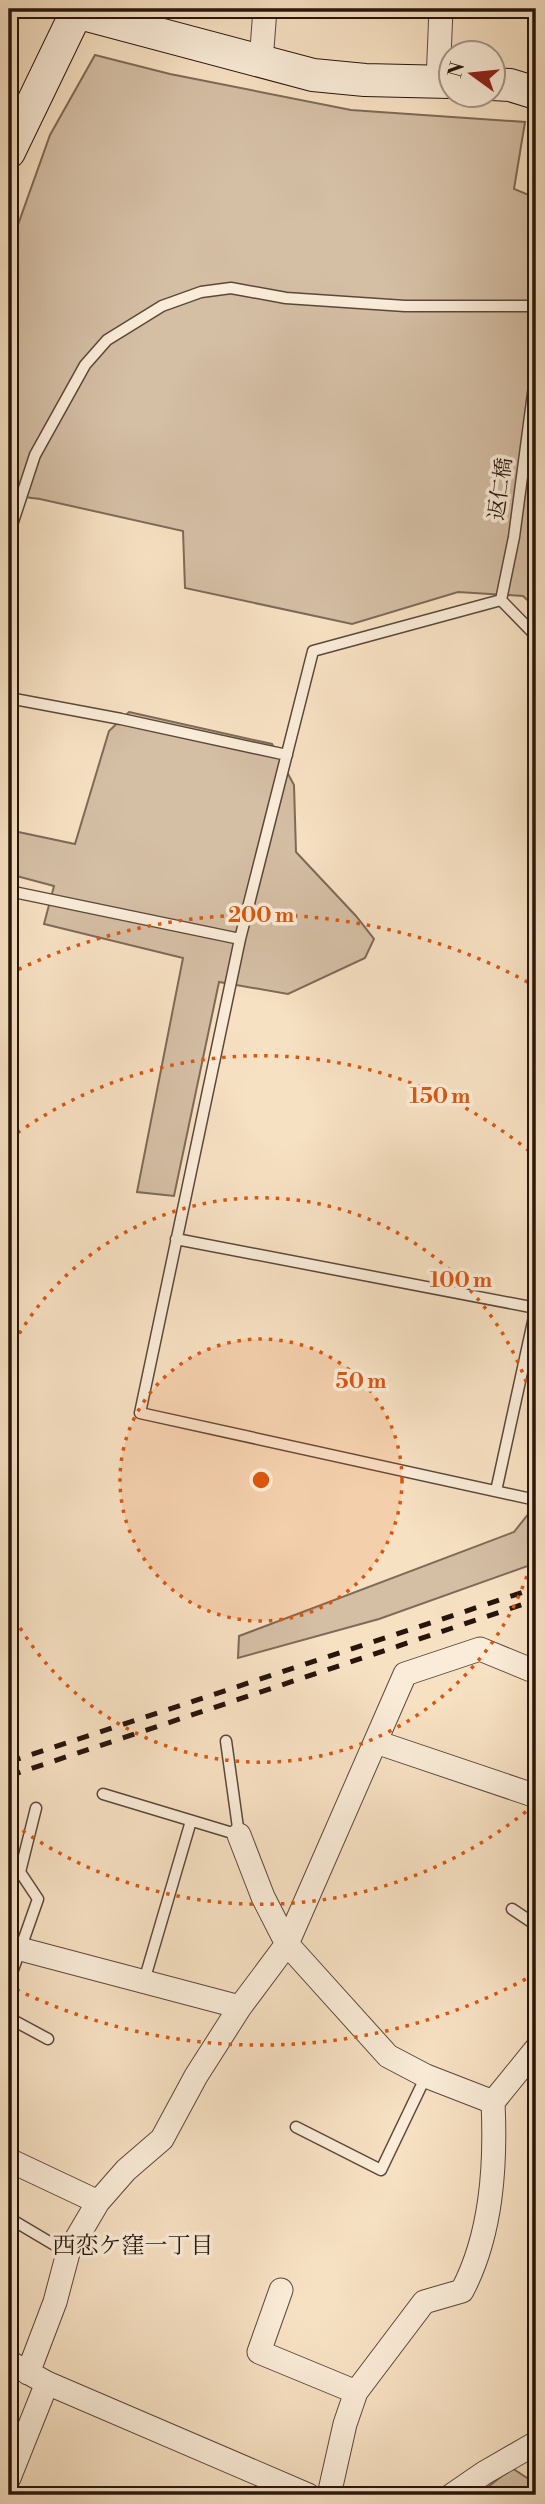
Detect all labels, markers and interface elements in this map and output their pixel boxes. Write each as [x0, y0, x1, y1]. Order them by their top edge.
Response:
north arrow [436, 38, 506, 108]
text: N [443, 59, 470, 80]
street label: 返仁橋 [484, 456, 518, 522]
text: 200 m [228, 903, 294, 929]
text: 150 m [410, 1084, 470, 1110]
text: 100 m [430, 1268, 492, 1294]
text: 50 m [336, 1369, 386, 1395]
centre of rings [249, 1468, 273, 1492]
district label: 西恋ケ窪一丁目 [53, 2232, 214, 2260]

